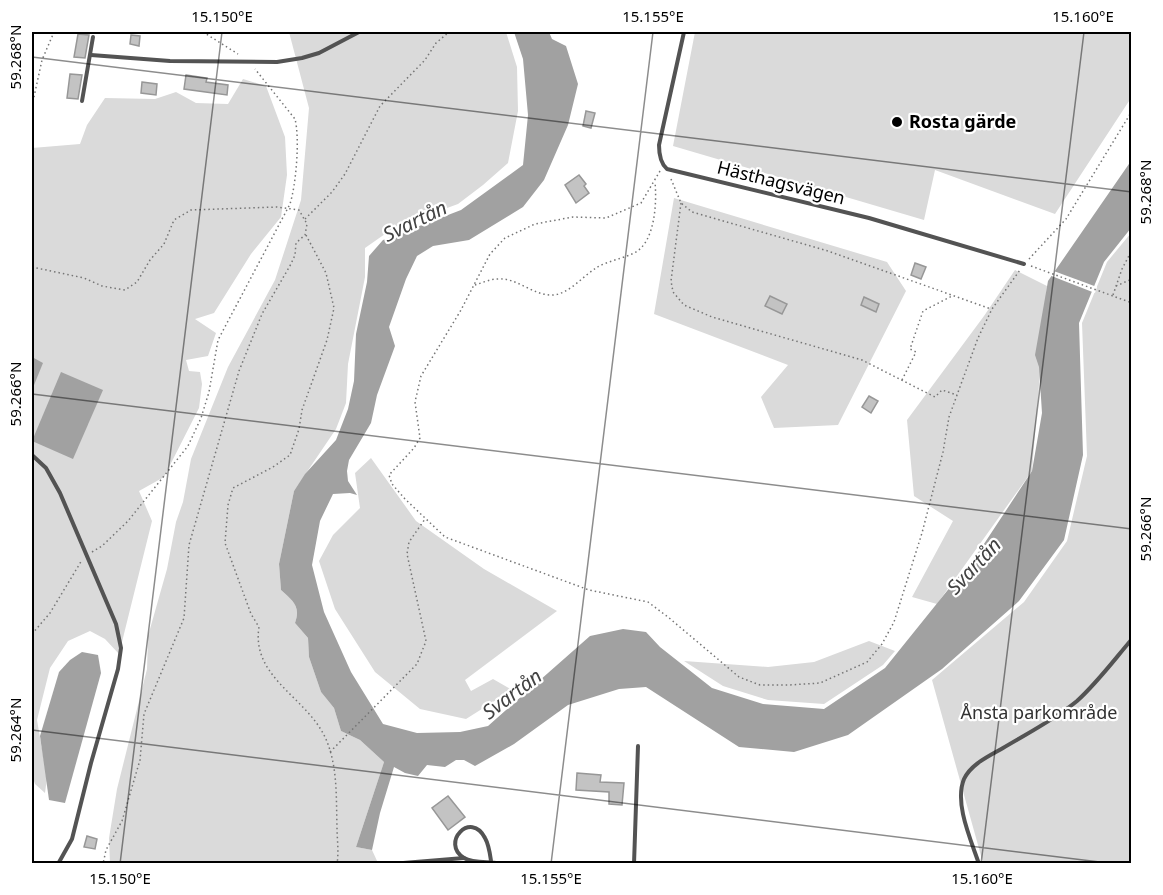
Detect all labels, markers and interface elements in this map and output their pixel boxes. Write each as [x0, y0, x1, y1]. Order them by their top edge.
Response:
text: 15.150°E [191, 6, 253, 26]
text: 15.155°E [622, 6, 684, 26]
text: 15.160°E [1052, 6, 1114, 26]
text: 59.268°N [5, 25, 25, 89]
place label: Rosta gärde [909, 109, 1016, 133]
marker: Rosta gärde [890, 115, 904, 129]
street label: Hästhagsvägen [715, 155, 848, 210]
text: 59.268°N [1135, 160, 1155, 224]
water label: Svartån [378, 193, 451, 248]
text: 59.266°N [5, 362, 25, 426]
text: 59.266°N [1135, 497, 1155, 561]
water label: Svartån [940, 531, 1007, 600]
water label: Svartån [476, 662, 547, 725]
text: 59.264°N [5, 698, 25, 762]
park label: Ånsta parkområde [961, 700, 1117, 724]
text: 15.150°E [89, 868, 151, 888]
text: 15.155°E [520, 868, 582, 888]
text: 15.160°E [951, 868, 1013, 888]

